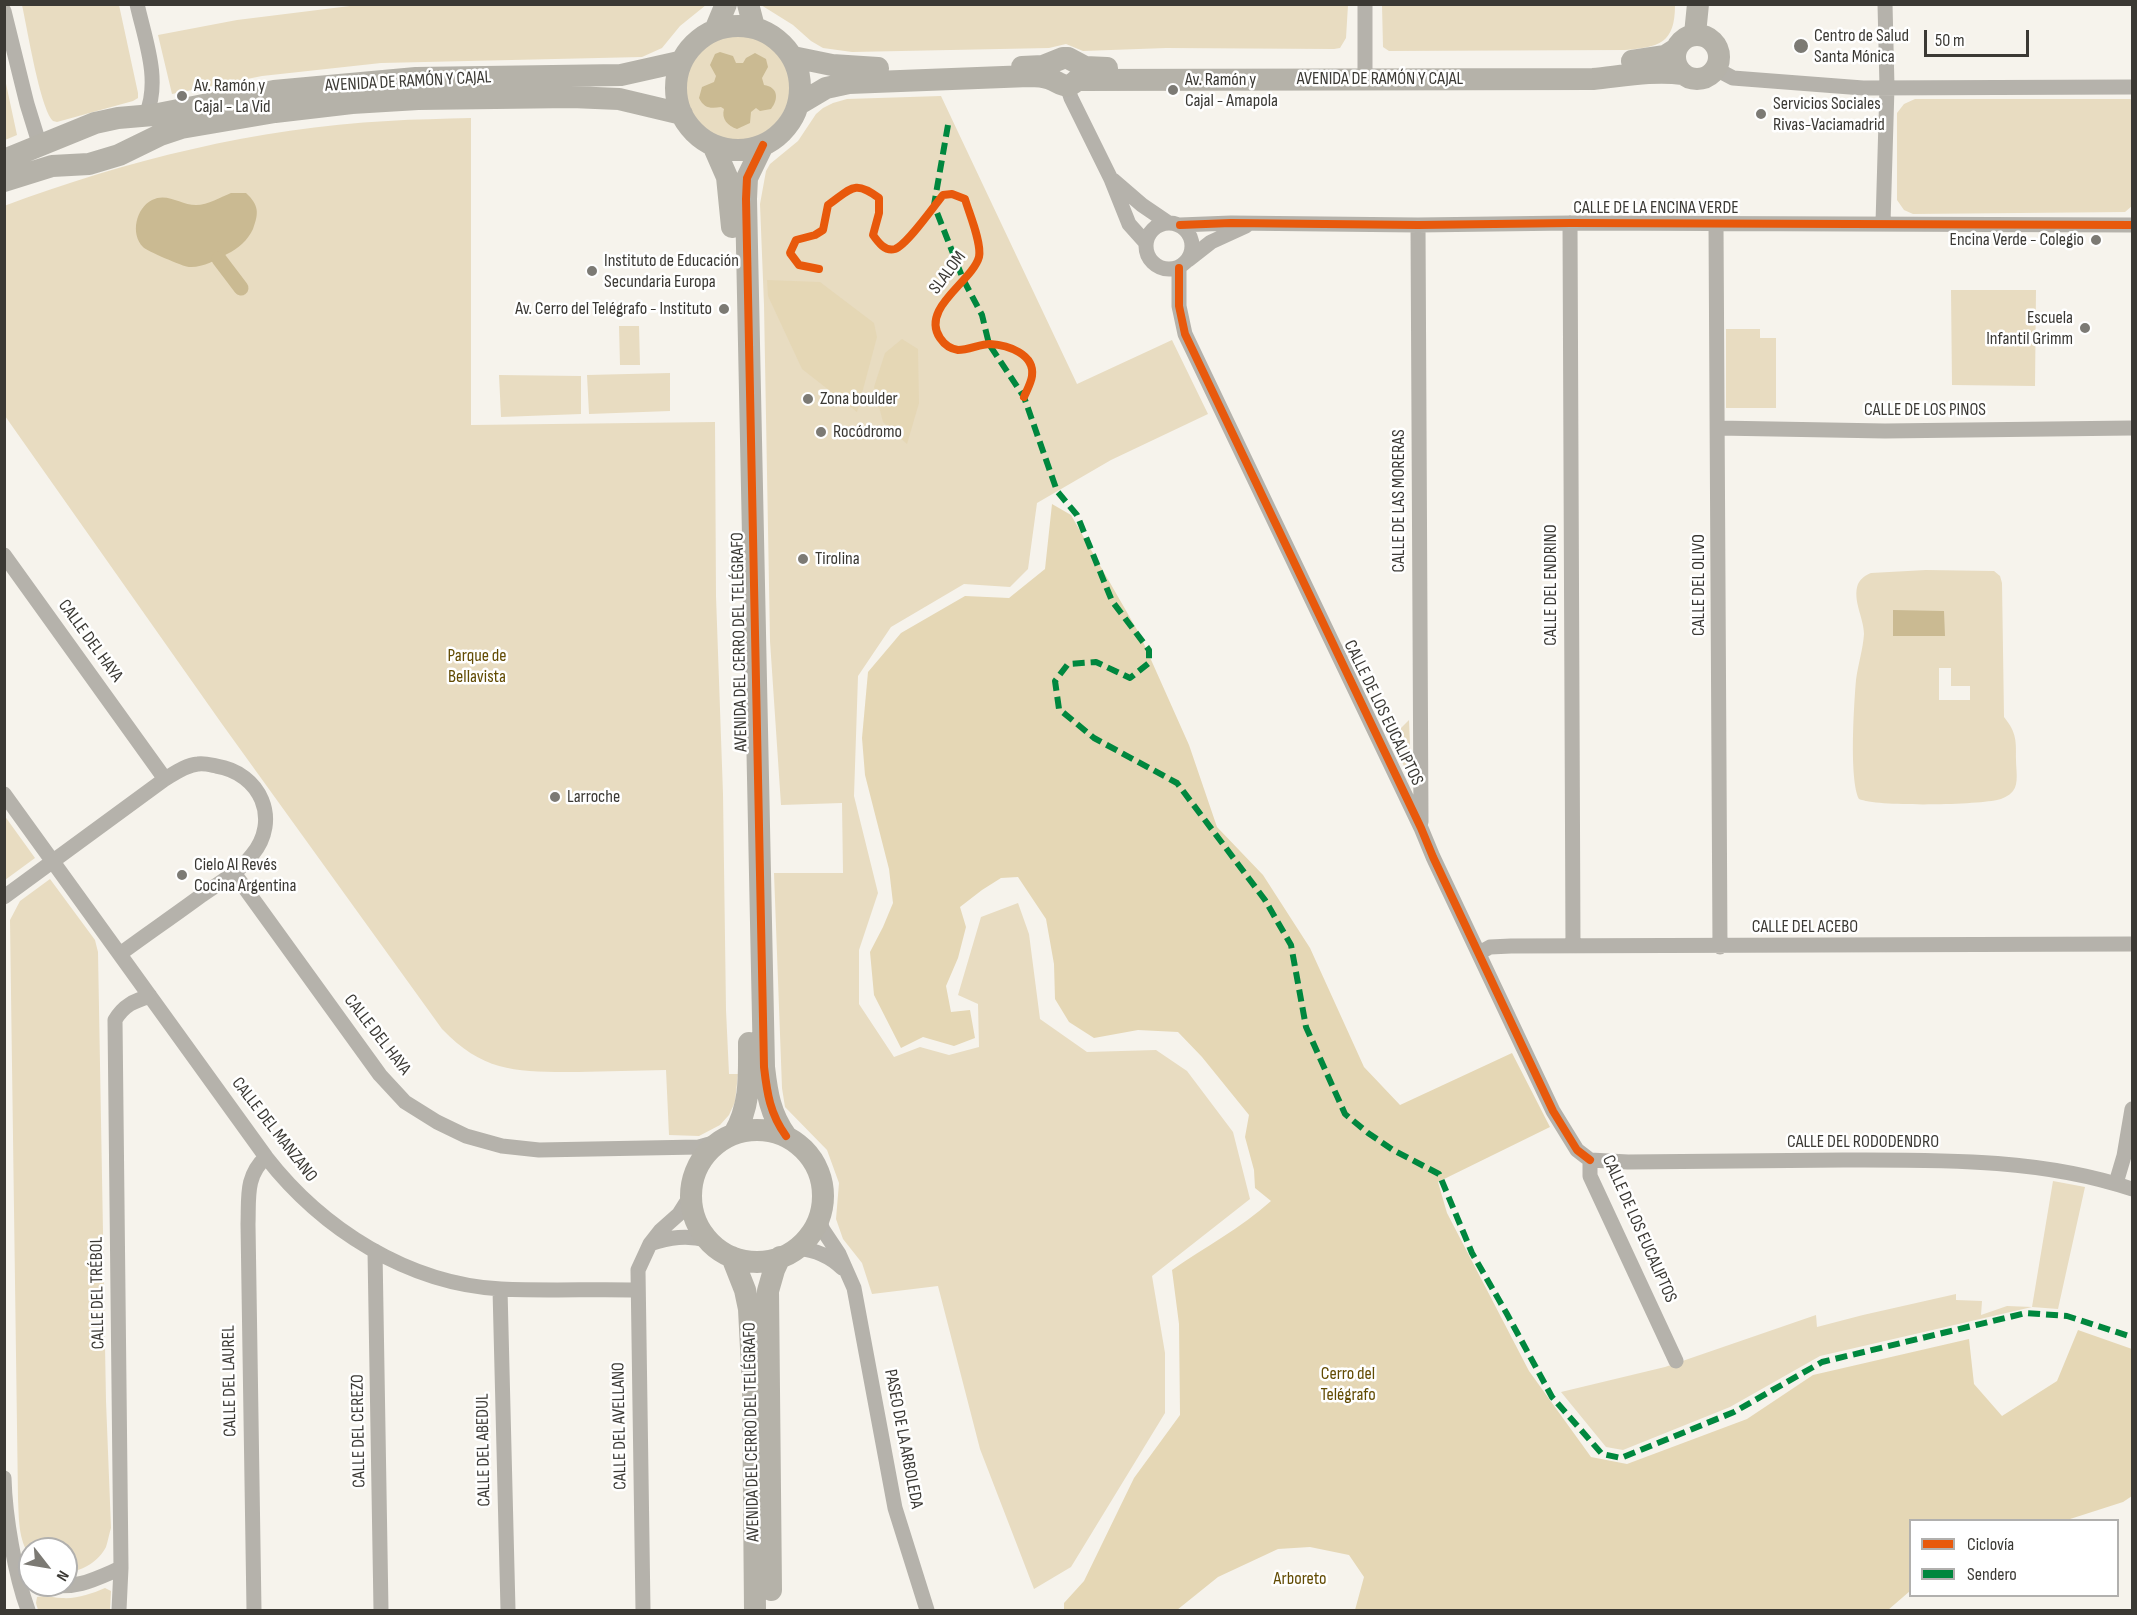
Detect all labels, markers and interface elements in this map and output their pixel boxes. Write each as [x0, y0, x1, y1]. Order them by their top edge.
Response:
scale bar [1927, 18, 2032, 56]
place label: Centro de Salud Santa Mónica [1814, 25, 1909, 68]
text: 50 m [1935, 30, 1965, 51]
marker: Centro de Salud Santa Mónica [1792, 37, 1810, 55]
street label: AVENIDA DE RAMÓN Y CAJAL [324, 67, 492, 97]
street label: AVENIDA DE RAMÓN Y CAJAL [1297, 68, 1463, 90]
place label: Av. Ramón y Cajal - Amapola [1185, 69, 1278, 112]
place label: Av. Ramón y Cajal - La Vid [194, 75, 271, 118]
marker: Av. Ramón y Cajal - Amapola [1166, 83, 1180, 97]
marker: Av. Ramón y Cajal - La Vid [175, 89, 189, 103]
place label: Servicios Sociales Rivas-Vaciamadrid [1773, 93, 1885, 136]
marker: Servicios Sociales Rivas-Vaciamadrid [1754, 107, 1768, 121]
street label: CALLE DE LA ENCINA VERDE [1573, 197, 1739, 219]
place label: Encina Verde - Colegio [1949, 229, 2084, 251]
marker: Encina Verde - Colegio [2089, 233, 2103, 247]
street label: SLALOM [925, 247, 971, 299]
place label: Instituto de Educación Secundaria Europa [604, 250, 739, 292]
marker: Instituto de Educación Secundaria Europa [585, 264, 599, 278]
place label: Av. Cerro del Telégrafo - Instituto [515, 298, 712, 320]
marker: Av. Cerro del Telégrafo - Instituto [717, 302, 731, 316]
place label: Escuela Infantil Grimm [1986, 307, 2073, 350]
marker: Escuela Infantil Grimm [2078, 321, 2092, 335]
place label: Zona boulder [820, 388, 898, 410]
marker: Zona boulder [801, 392, 815, 406]
street label: CALLE DE LOS PINOS [1864, 399, 1986, 421]
place label: Rocódromo [833, 421, 902, 443]
marker: Rocódromo [814, 425, 828, 439]
street label: CALLE DE LAS MORERAS [1388, 429, 1410, 573]
street label: CALLE DEL ENDRINO [1540, 524, 1562, 646]
street label: AVENIDA DEL CERRO DEL TELÉGRAFO [727, 532, 753, 752]
street label: CALLE DEL OLIVO [1688, 534, 1710, 636]
place label: Tirolina [815, 548, 860, 570]
marker: Tirolina [796, 552, 810, 566]
street label: CALLE DEL HAYA [53, 596, 127, 686]
street label: CALLE DE LOS EUCALIPTOS [1338, 637, 1428, 789]
park label: Parque de Bellavista [447, 645, 507, 688]
place label: Larroche [567, 786, 620, 808]
marker: Larroche [548, 790, 562, 804]
place label: Cielo Al Revés Cocina Argentina [194, 854, 296, 896]
marker: Cielo Al Revés Cocina Argentina [175, 868, 189, 882]
street label: CALLE DEL ACEBO [1752, 916, 1858, 938]
street label: CALLE DEL HAYA [339, 990, 415, 1080]
street label: CALLE DEL MANZANO [227, 1073, 321, 1187]
street label: CALLE DEL RODODENDRO [1787, 1131, 1939, 1153]
street label: CALLE DE LOS EUCALIPTOS [1597, 1152, 1681, 1306]
street label: CALLE DEL TRÉBOL [86, 1237, 110, 1349]
street label: AVENIDA DEL CERRO DEL TELÉGRAFO [739, 1322, 765, 1542]
street label: CALLE DEL LAUREL [218, 1325, 242, 1437]
street label: CALLE DEL AVELLANO [608, 1362, 632, 1490]
park label: Cerro del Telégrafo [1320, 1363, 1376, 1406]
street label: PASEO DE LA ARBOLEDA [879, 1368, 927, 1510]
street label: CALLE DEL CEREZO [347, 1374, 371, 1488]
street label: CALLE DEL ABEDUL [472, 1393, 496, 1507]
legend [1909, 1519, 2119, 1597]
text: Ciclovía [1967, 1534, 2014, 1555]
north arrow [18, 1537, 78, 1597]
text: Sendero [1967, 1564, 2017, 1585]
text: N [52, 1567, 72, 1584]
park label: Arboreto [1273, 1568, 1327, 1590]

